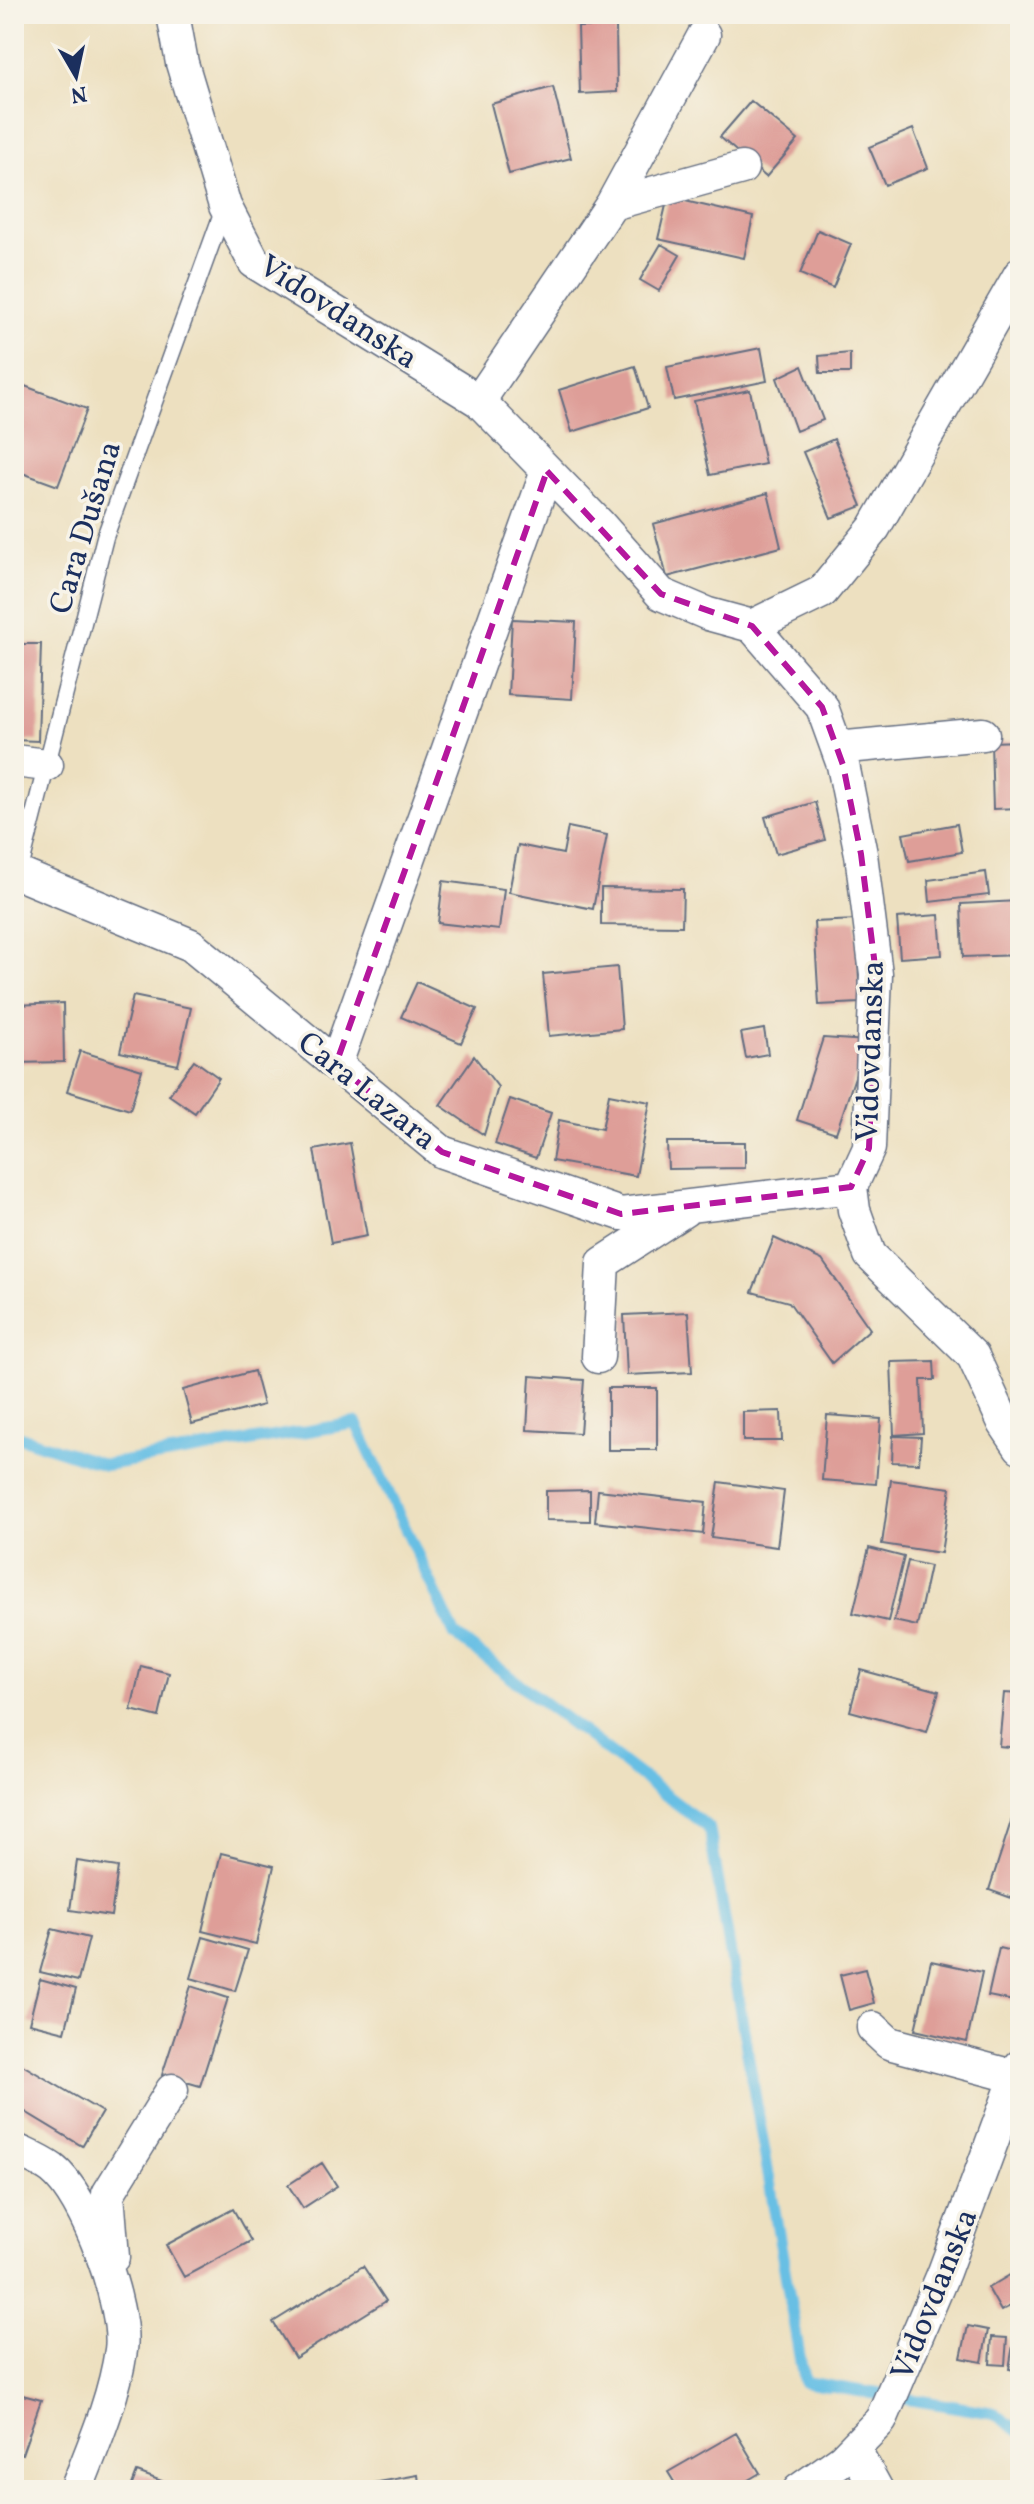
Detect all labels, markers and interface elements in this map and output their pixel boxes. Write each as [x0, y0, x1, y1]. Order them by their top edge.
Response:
north arrow [36, 36, 116, 116]
text: N [68, 77, 89, 110]
street label: Vidovdanska [249, 246, 425, 381]
street label: Cara Dušana [40, 436, 134, 620]
street label: Vidovdanska [847, 960, 897, 1143]
street label: Cara Lazara [287, 1022, 445, 1162]
street label: Vidovdanska [881, 2203, 990, 2387]

